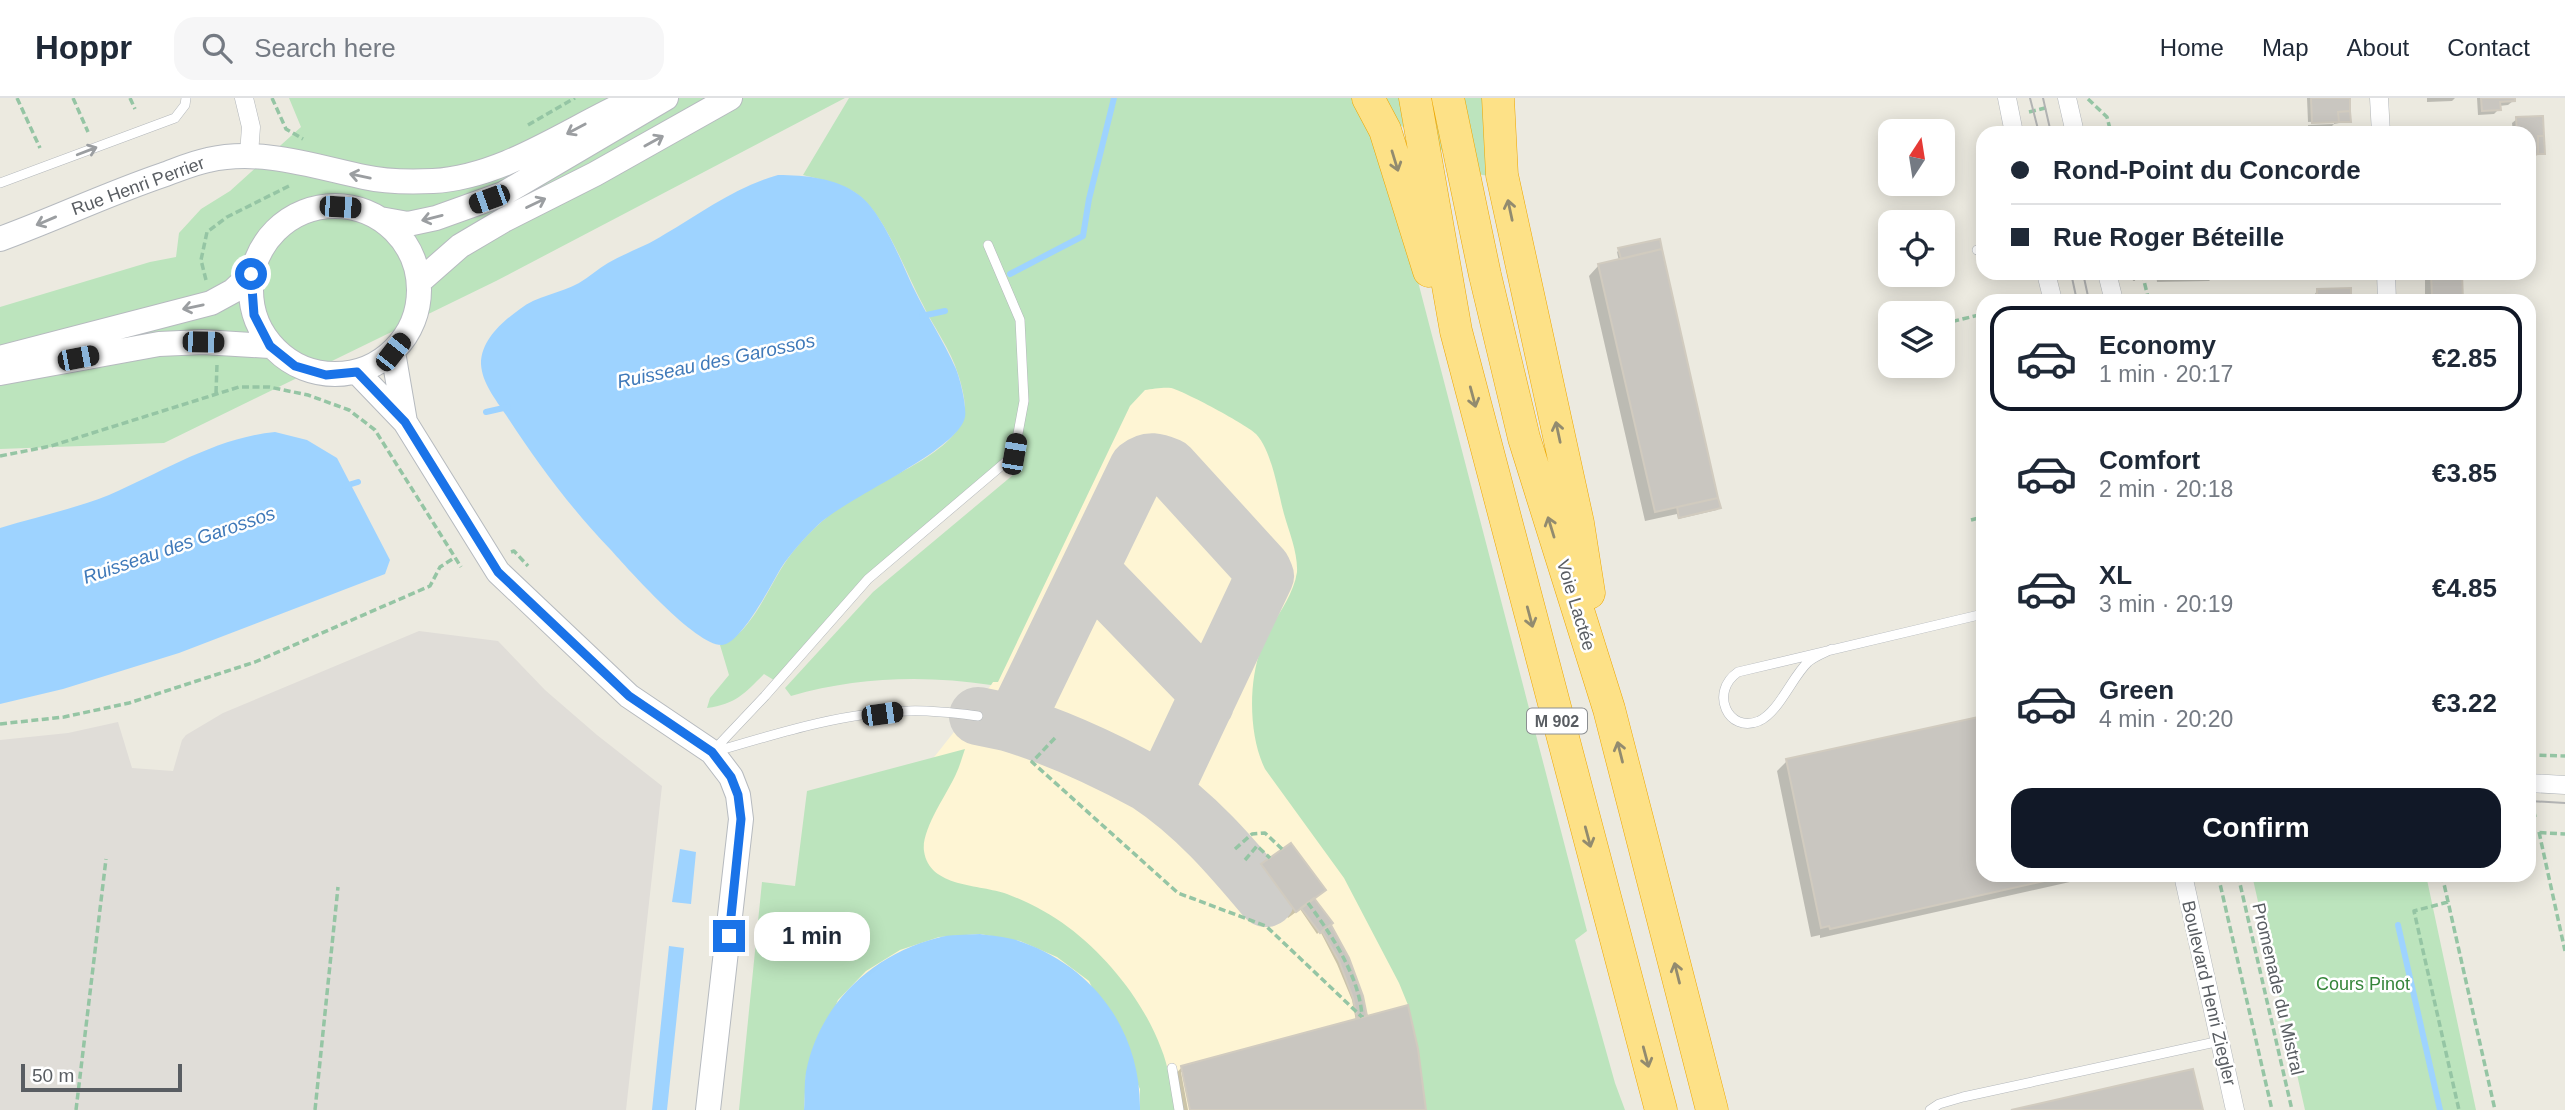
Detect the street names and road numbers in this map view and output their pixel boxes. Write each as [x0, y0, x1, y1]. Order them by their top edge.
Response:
street label: Rue Henri Perrier [69, 153, 207, 219]
street label: Voie Lactée [1553, 557, 1599, 653]
road number: M 902 [1527, 708, 1587, 734]
street label: Boulevard Henri Ziegler [2178, 899, 2240, 1087]
street label: Promenade du Mistral [2248, 901, 2308, 1077]

